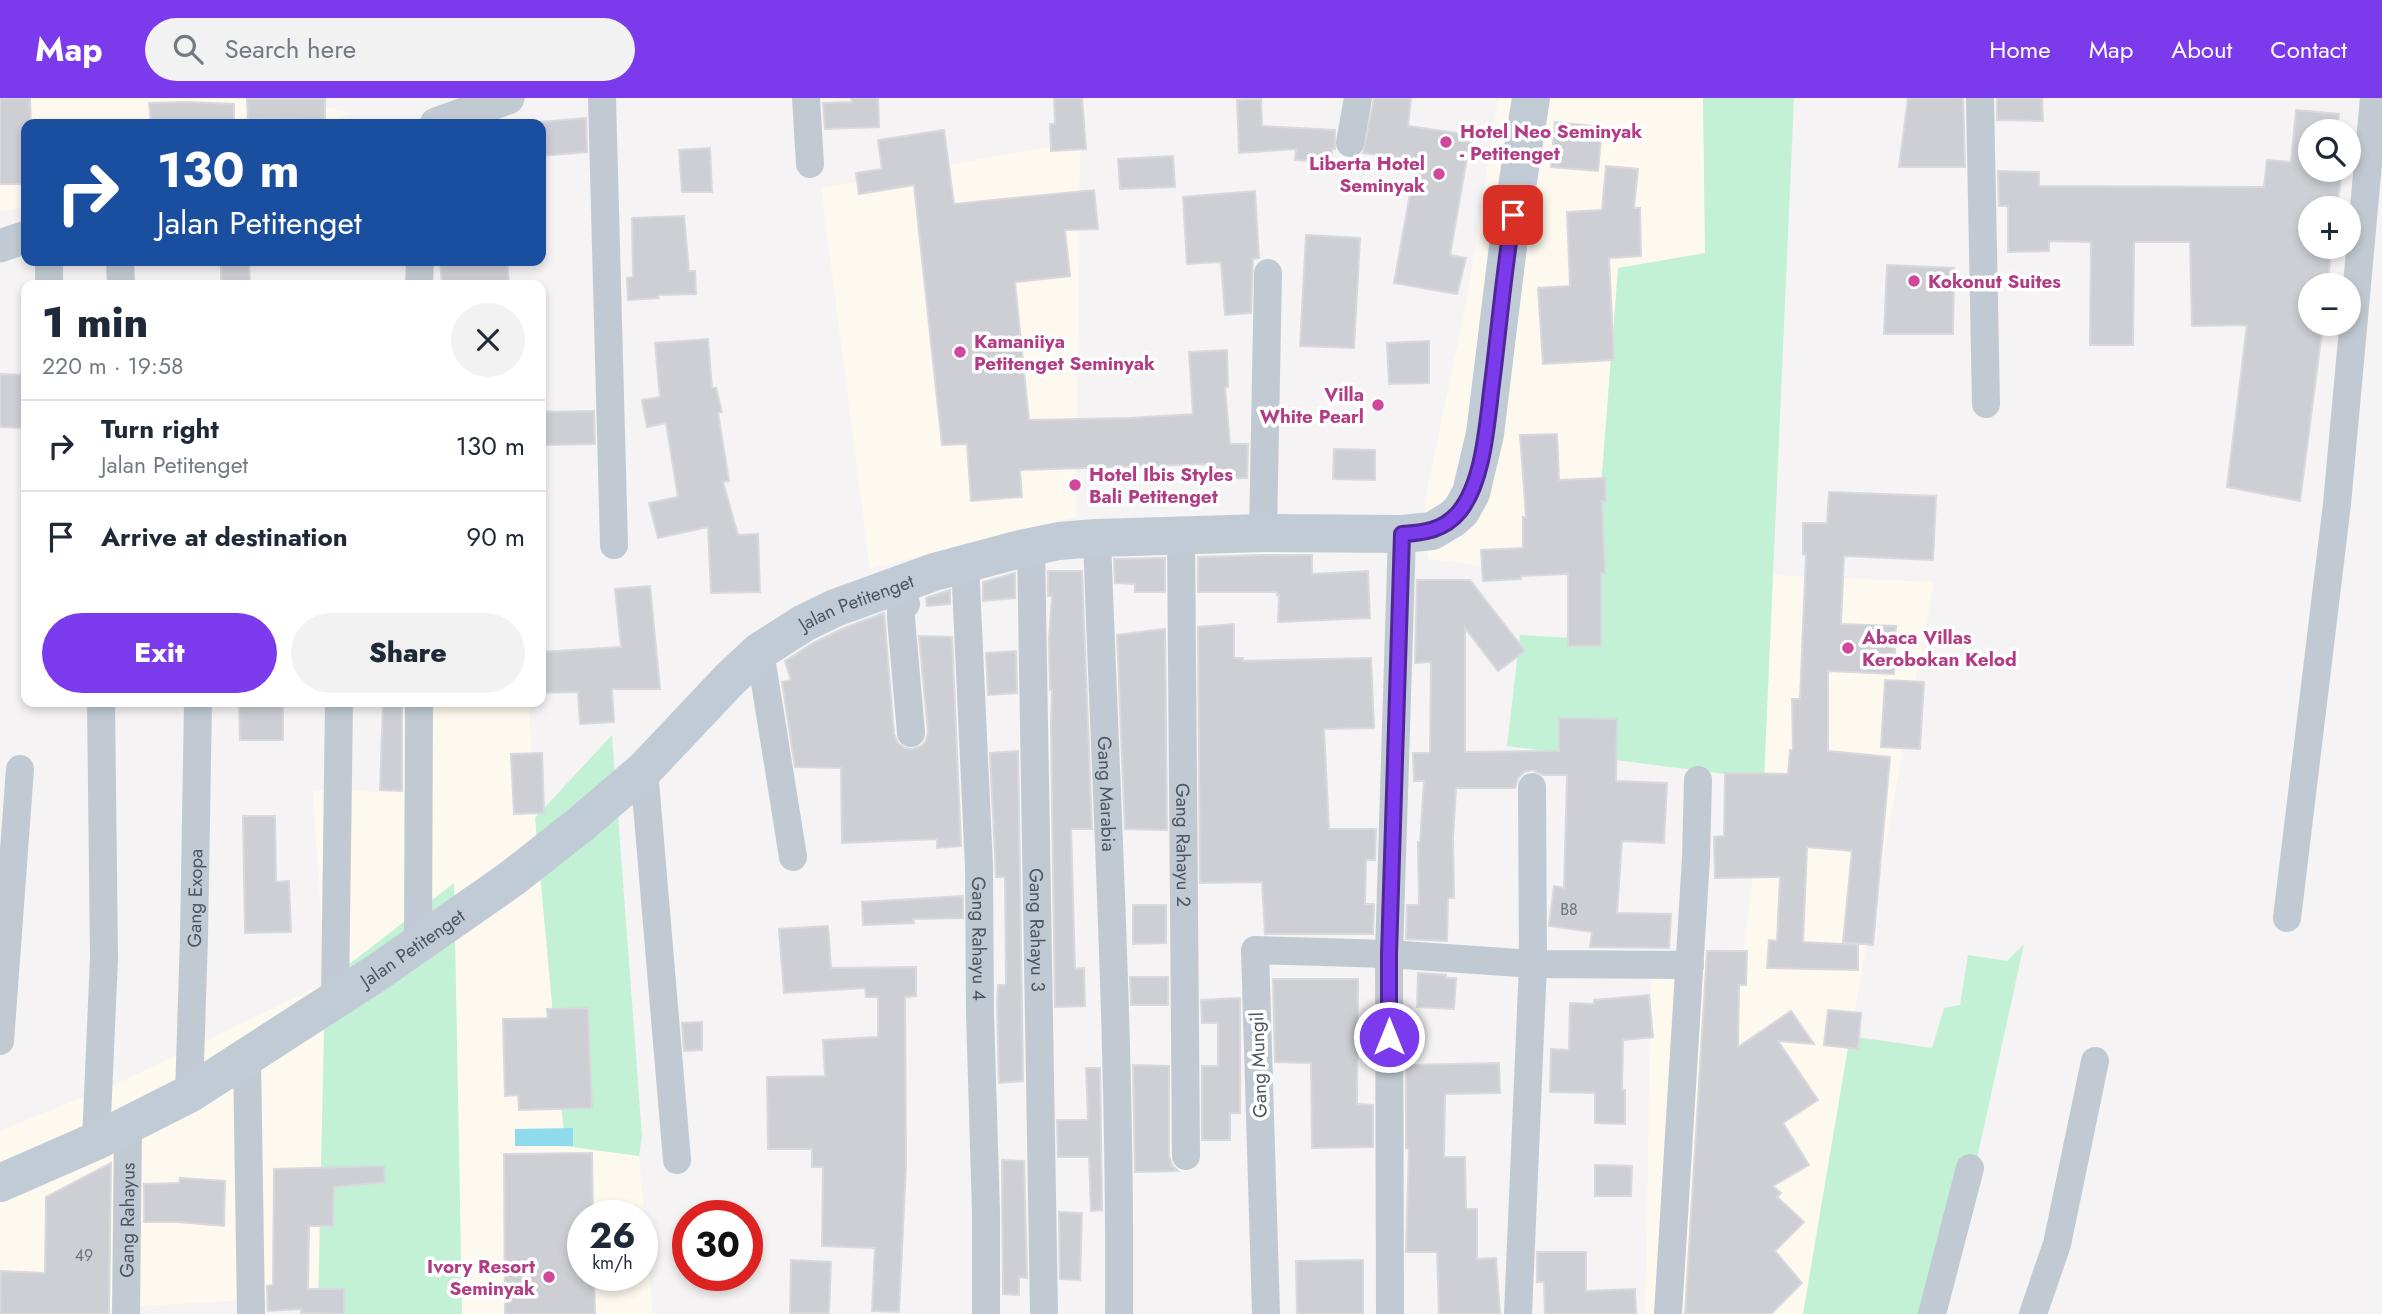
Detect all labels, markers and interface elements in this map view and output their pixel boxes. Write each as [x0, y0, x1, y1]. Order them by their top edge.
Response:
search box [145, 18, 635, 81]
text: Map [35, 26, 103, 73]
icon: search [169, 30, 207, 68]
text: Search here [225, 30, 356, 68]
text: Home [1989, 32, 2051, 67]
text: Map [2089, 32, 2133, 67]
text: About [2171, 32, 2232, 67]
text: Contact [2270, 32, 2347, 67]
place label: Hotel Neo Seminyak - Petitenget [1460, 118, 1642, 167]
map controls [2298, 119, 2361, 336]
button: search [2298, 119, 2361, 182]
marker: Hotel Neo Seminyak - Petitenget [1438, 134, 1454, 150]
text: 130 m [157, 135, 300, 205]
icon: right [42, 147, 133, 238]
place label: Liberta Hotel Seminyak [1309, 150, 1425, 199]
marker: Liberta Hotel Seminyak [1431, 166, 1447, 182]
pin [1483, 185, 1543, 245]
icon: arrive [1494, 196, 1532, 234]
button: + [2298, 196, 2361, 259]
text: Jalan Petitenget [157, 200, 362, 246]
place label: Kokonut Suites [1928, 268, 2061, 295]
marker: Kokonut Suites [1906, 273, 1922, 289]
button: − [2298, 273, 2361, 336]
text: 1 min [42, 292, 148, 353]
button: close [451, 303, 525, 377]
place label: Kamaniiya Petitenget Seminyak [974, 328, 1155, 377]
marker: Kamaniiya Petitenget Seminyak [952, 344, 968, 360]
text: 220 m · 19:58 [42, 349, 184, 383]
place label: Villa White Pearl [1260, 381, 1364, 430]
marker: Villa White Pearl [1370, 397, 1386, 413]
text: Turn right [101, 410, 219, 448]
icon: right [42, 427, 80, 465]
text: 130 m [455, 427, 525, 465]
text: Jalan Petitenget [101, 448, 248, 482]
place label: Hotel Ibis Styles Bali Petitenget [1089, 461, 1233, 510]
marker: Hotel Ibis Styles Bali Petitenget [1067, 477, 1083, 493]
icon: arrive [42, 518, 80, 556]
text: Arrive at destination [101, 518, 348, 556]
text: 90 m [466, 518, 525, 556]
street label: Jalan Petitenget [791, 567, 918, 639]
button: Exit [42, 613, 277, 693]
button: Share [291, 613, 525, 693]
place label: Abaca Villas Kerobokan Kelod [1861, 624, 2017, 673]
marker: Abaca Villas Kerobokan Kelod [1840, 640, 1856, 656]
street label: Gang Marabia [1091, 736, 1122, 852]
street label: Gang Rahayu 2 [1169, 783, 1197, 907]
street label: Gang Exopa [181, 848, 210, 948]
street label: Gang Rahayu 3 [1022, 868, 1052, 992]
street label: Gang Rahayu 4 [965, 876, 993, 1001]
house number: B8 [1560, 898, 1578, 921]
street label: Jalan Petitenget [353, 902, 471, 996]
position arrow [1352, 1000, 1426, 1074]
street label: Gang Mungil [1243, 1012, 1274, 1118]
street label: Gang Rahayus [113, 1162, 142, 1278]
speed limit sign: 30 [672, 1200, 763, 1291]
text: 26 [589, 1211, 636, 1261]
house number: 49 [75, 1244, 93, 1267]
text: km/h [592, 1250, 633, 1276]
place label: Ivory Resort Seminyak [427, 1253, 535, 1302]
marker: Ivory Resort Seminyak [541, 1269, 557, 1285]

